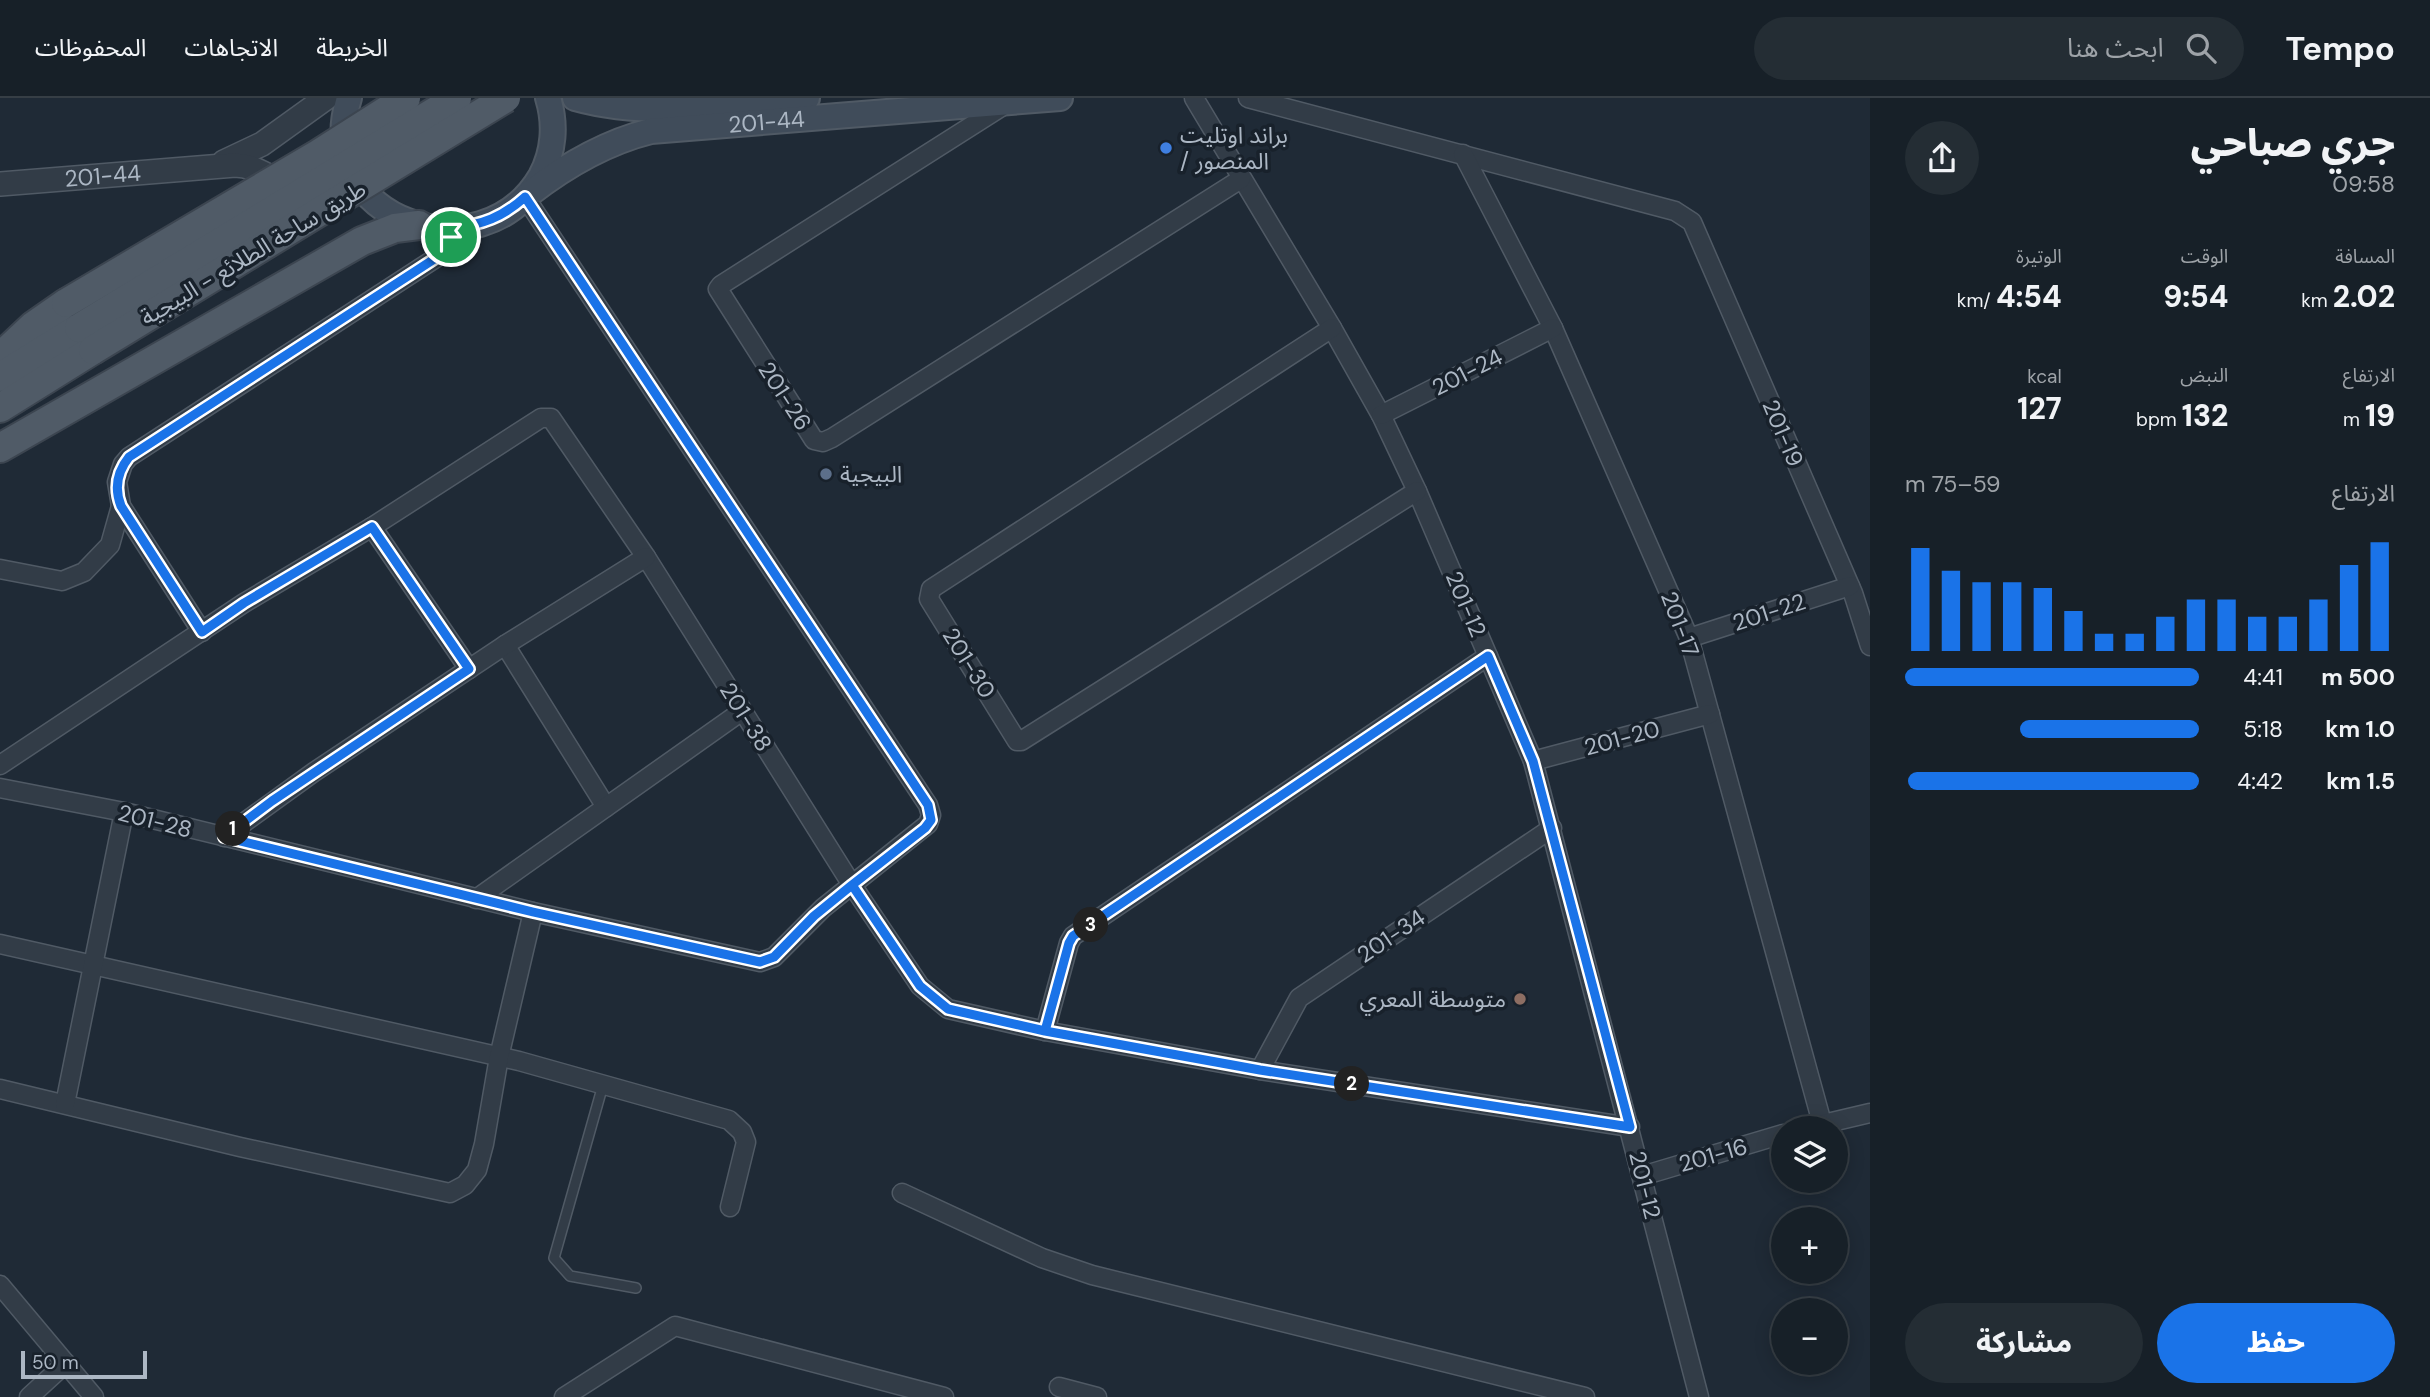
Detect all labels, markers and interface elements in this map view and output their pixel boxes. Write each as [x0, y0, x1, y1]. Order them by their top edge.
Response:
search box [1754, 17, 2244, 80]
text: Tempo [2286, 27, 2395, 70]
icon: search [2182, 29, 2220, 67]
text: ابحث هنا [2067, 31, 2164, 65]
text: المحفوظات [35, 32, 146, 63]
text: الاتجاهات [184, 32, 278, 63]
text: الخريطة [316, 32, 388, 63]
street label: 201-44 [727, 104, 806, 140]
text: جري صباحي [2191, 118, 2395, 168]
place label: براند اوتليت / المنصور [1180, 120, 1288, 176]
button: share [1905, 121, 1979, 195]
marker: براند اوتليت / المنصور [1158, 140, 1174, 156]
street label: 201-44 [63, 158, 142, 194]
text: 09:58 [2332, 169, 2395, 199]
street label: طريق ساحة الطلائع - البيجية [135, 174, 372, 334]
pin [421, 207, 481, 267]
icon: arrive [432, 218, 470, 256]
text: الوتيرة [2016, 244, 2062, 269]
text: الوقت [2181, 244, 2228, 269]
text: المسافة [2335, 244, 2395, 269]
text: 4:54 [1996, 277, 2062, 316]
text: 9:54 [2163, 277, 2228, 316]
text: 2.02 [2333, 277, 2395, 316]
text: /km [1957, 288, 1996, 313]
text: km [2301, 288, 2333, 313]
street label: 201-24 [1427, 342, 1507, 402]
street label: 201-26 [752, 356, 818, 436]
text: النبض [2180, 363, 2228, 388]
text: الارتفاع [2343, 363, 2395, 388]
text: kcal [2027, 364, 2062, 389]
text: 127 [2017, 389, 2062, 428]
street label: 201-19 [1756, 395, 1810, 471]
text: 132 [2182, 396, 2228, 435]
text: 19 [2365, 396, 2395, 435]
text: bpm [2136, 407, 2182, 432]
text: m [2343, 407, 2365, 432]
place label: البيجية [840, 459, 902, 489]
marker: البيجية [818, 466, 834, 482]
text: 59–75 m [1905, 469, 2000, 499]
text: الارتفاع [2332, 478, 2395, 508]
street label: 201-12 [1439, 566, 1493, 642]
street label: 201-22 [1729, 586, 1809, 638]
street label: 201-17 [1654, 587, 1706, 661]
street label: 201-30 [936, 622, 1002, 704]
text: 4:41 [2243, 662, 2283, 692]
text: 500 m [2321, 662, 2395, 692]
street label: 201-38 [713, 677, 779, 757]
street label: 201-20 [1581, 714, 1663, 762]
text: 5:18 [2243, 714, 2283, 744]
text: 1.0 km [2325, 714, 2395, 744]
text: 4:42 [2237, 766, 2283, 796]
text: 1.5 km [2326, 766, 2395, 796]
street label: 201-28 [115, 797, 195, 845]
pin: 1 [216, 812, 250, 846]
text: 1 [229, 816, 236, 841]
street label: 201-34 [1351, 902, 1431, 970]
pin: 3 [1074, 908, 1108, 942]
text: 3 [1085, 912, 1096, 937]
place label: متوسطة المعري [1360, 984, 1506, 1016]
marker: متوسطة المعري [1512, 991, 1528, 1007]
pin: 2 [1334, 1066, 1370, 1102]
text: 2 [1346, 1071, 1357, 1096]
map controls [1771, 1116, 1848, 1375]
button: layers [1771, 1116, 1848, 1193]
street label: 201-16 [1675, 1131, 1751, 1179]
street label: 201-12 [1622, 1148, 1668, 1222]
button: + [1771, 1207, 1848, 1284]
button: − [1771, 1298, 1848, 1375]
button: مشاركة [1905, 1303, 2143, 1383]
button: حفظ [2157, 1303, 2395, 1383]
scale bar [21, 1348, 147, 1380]
text: 50 m [32, 1350, 79, 1375]

